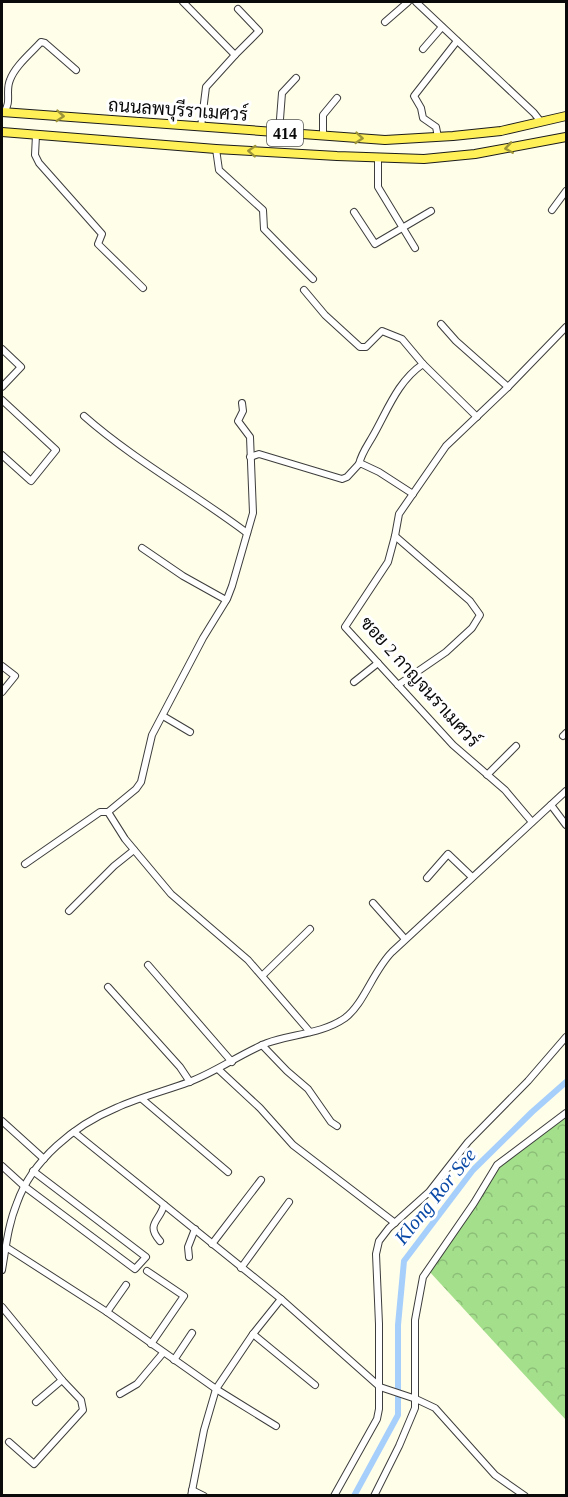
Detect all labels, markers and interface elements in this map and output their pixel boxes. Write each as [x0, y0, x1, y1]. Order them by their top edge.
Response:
street label: ถนนลพบุรีราเมศวร์ [107, 92, 249, 127]
one-way arrow [55, 109, 64, 122]
road number: 414 [267, 120, 303, 146]
one-way arrow [354, 131, 364, 144]
one-way arrow [504, 142, 514, 154]
one-way arrow [247, 145, 256, 158]
street label: ซอย 2 กาญจนราเมศวร์ [356, 611, 486, 752]
water label: Klong Ror See [389, 1144, 481, 1250]

